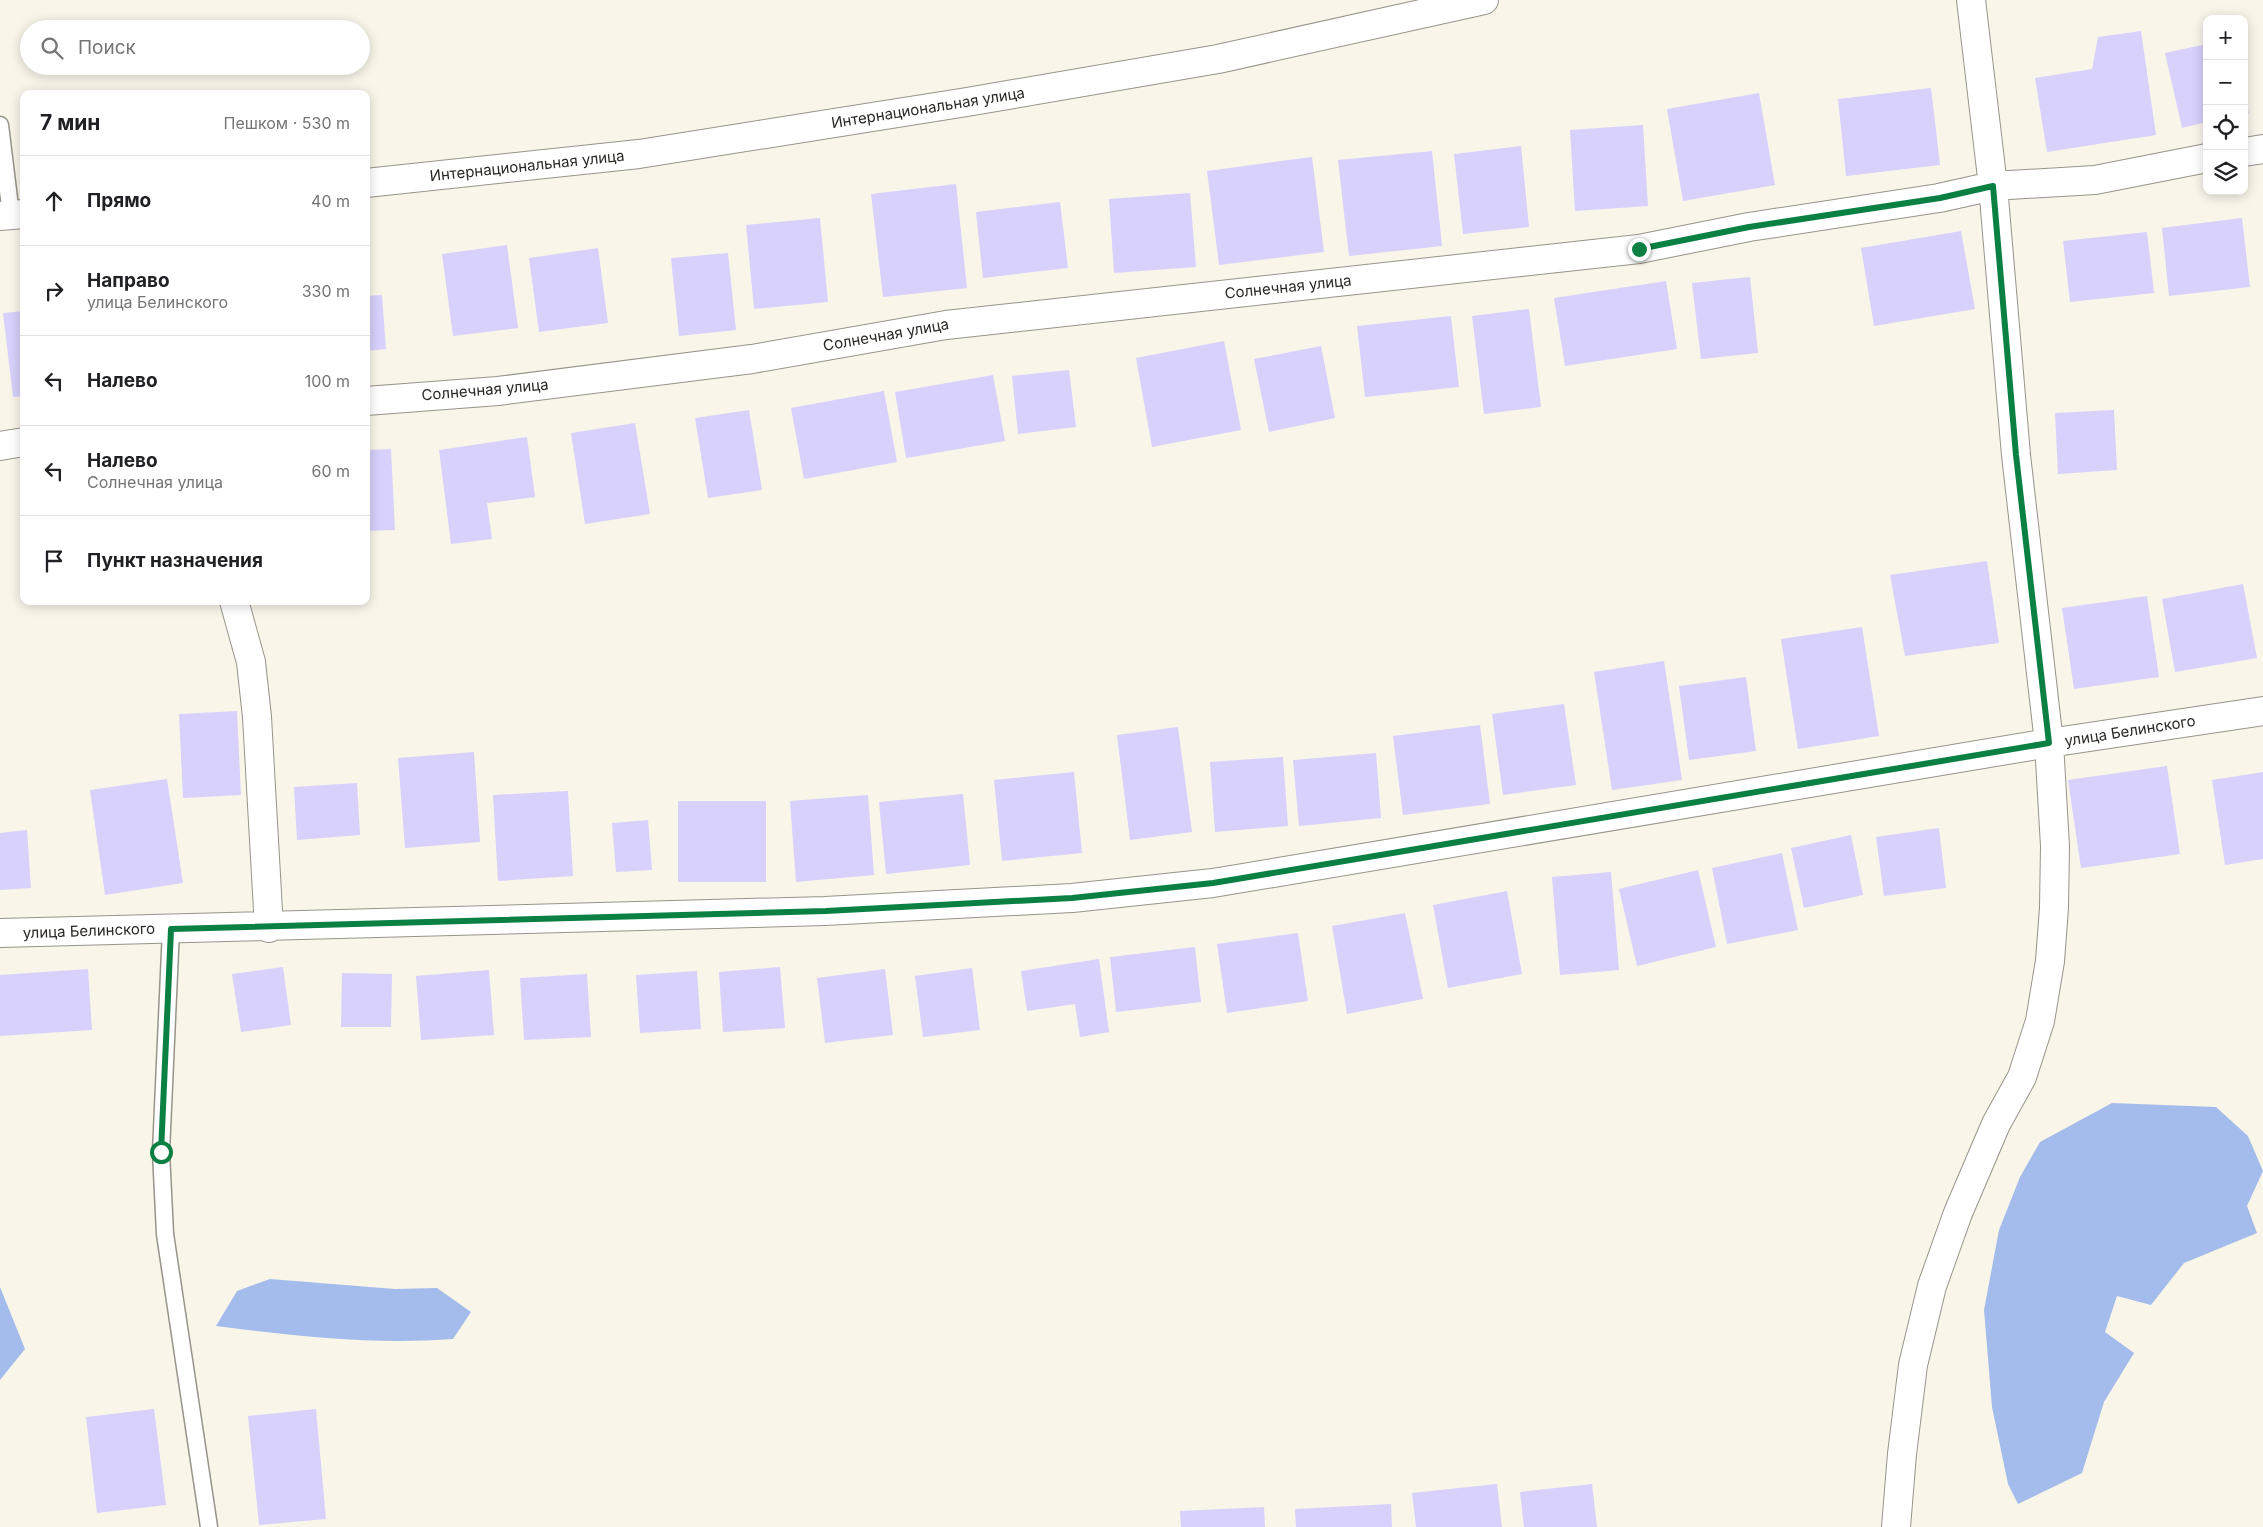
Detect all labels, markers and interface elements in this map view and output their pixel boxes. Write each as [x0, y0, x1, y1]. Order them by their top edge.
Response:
map controls [2203, 15, 2248, 195]
button: + [2203, 15, 2248, 60]
search box [20, 20, 370, 75]
icon: search [38, 34, 66, 62]
text: Поиск [78, 36, 136, 59]
button: − [2203, 60, 2248, 105]
street label: Интернациональная улица [830, 83, 1026, 132]
button: locate [2203, 105, 2248, 150]
text: 7 мин [40, 110, 100, 135]
text: Пешком · 530 m [224, 113, 350, 133]
street label: Интернациональная улица [429, 146, 625, 185]
button: layers [2203, 150, 2248, 195]
icon: ahead [40, 187, 68, 215]
text: Прямо [87, 189, 151, 212]
text: 40 m [311, 191, 350, 211]
route end [1628, 238, 1651, 261]
text: Направо [87, 269, 170, 292]
street label: Солнечная улица [1224, 270, 1352, 303]
icon: right [40, 277, 68, 305]
text: 330 m [302, 281, 350, 301]
text: улица Белинского [87, 292, 228, 312]
street label: Солнечная улица [821, 314, 950, 355]
icon: left [40, 367, 68, 395]
text: Налево [87, 369, 158, 392]
text: 100 m [305, 371, 350, 391]
street label: Солнечная улица [421, 374, 549, 405]
text: Налево [87, 449, 158, 472]
icon: left [40, 457, 68, 485]
text: 60 m [311, 461, 350, 481]
text: Солнечная улица [87, 472, 223, 492]
icon: arrive [40, 547, 68, 575]
text: Пункт назначения [87, 549, 263, 572]
street label: улица Белинского [2063, 711, 2197, 750]
street label: улица Белинского [23, 919, 155, 942]
route start [150, 1141, 173, 1164]

